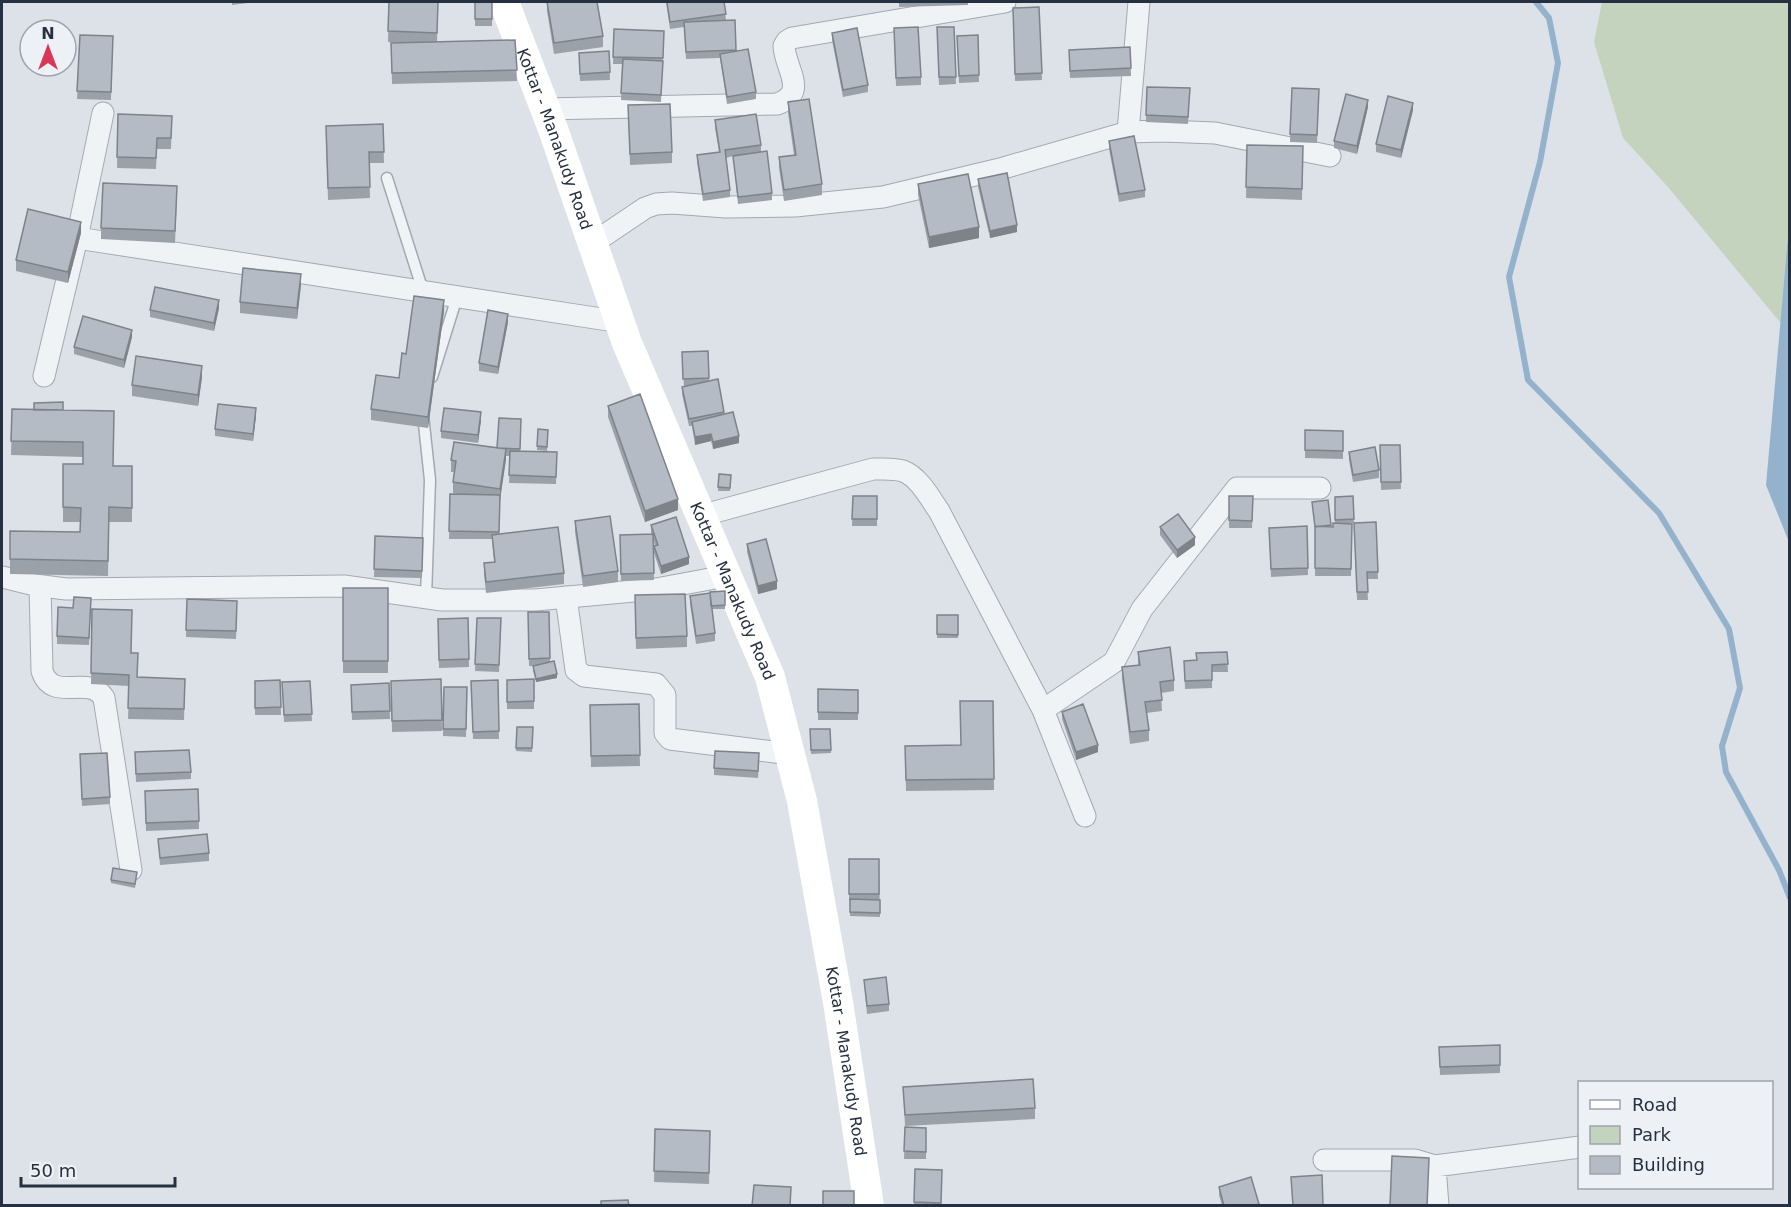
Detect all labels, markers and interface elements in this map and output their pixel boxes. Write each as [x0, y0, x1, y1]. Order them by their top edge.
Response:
north arrow [18, 18, 78, 78]
text: N [41, 24, 55, 43]
street label: Kottar - Manakudy Road [513, 45, 597, 232]
street label: Kottar - Manakudy Road [687, 499, 780, 683]
street label: Kottar - Manakudy Road [822, 965, 871, 1157]
legend [1578, 1081, 1773, 1189]
text: Road [1632, 1094, 1677, 1115]
text: Park [1632, 1124, 1671, 1145]
scale bar [21, 1150, 176, 1188]
text: Building [1632, 1154, 1705, 1175]
text: 50 m [30, 1160, 76, 1181]

